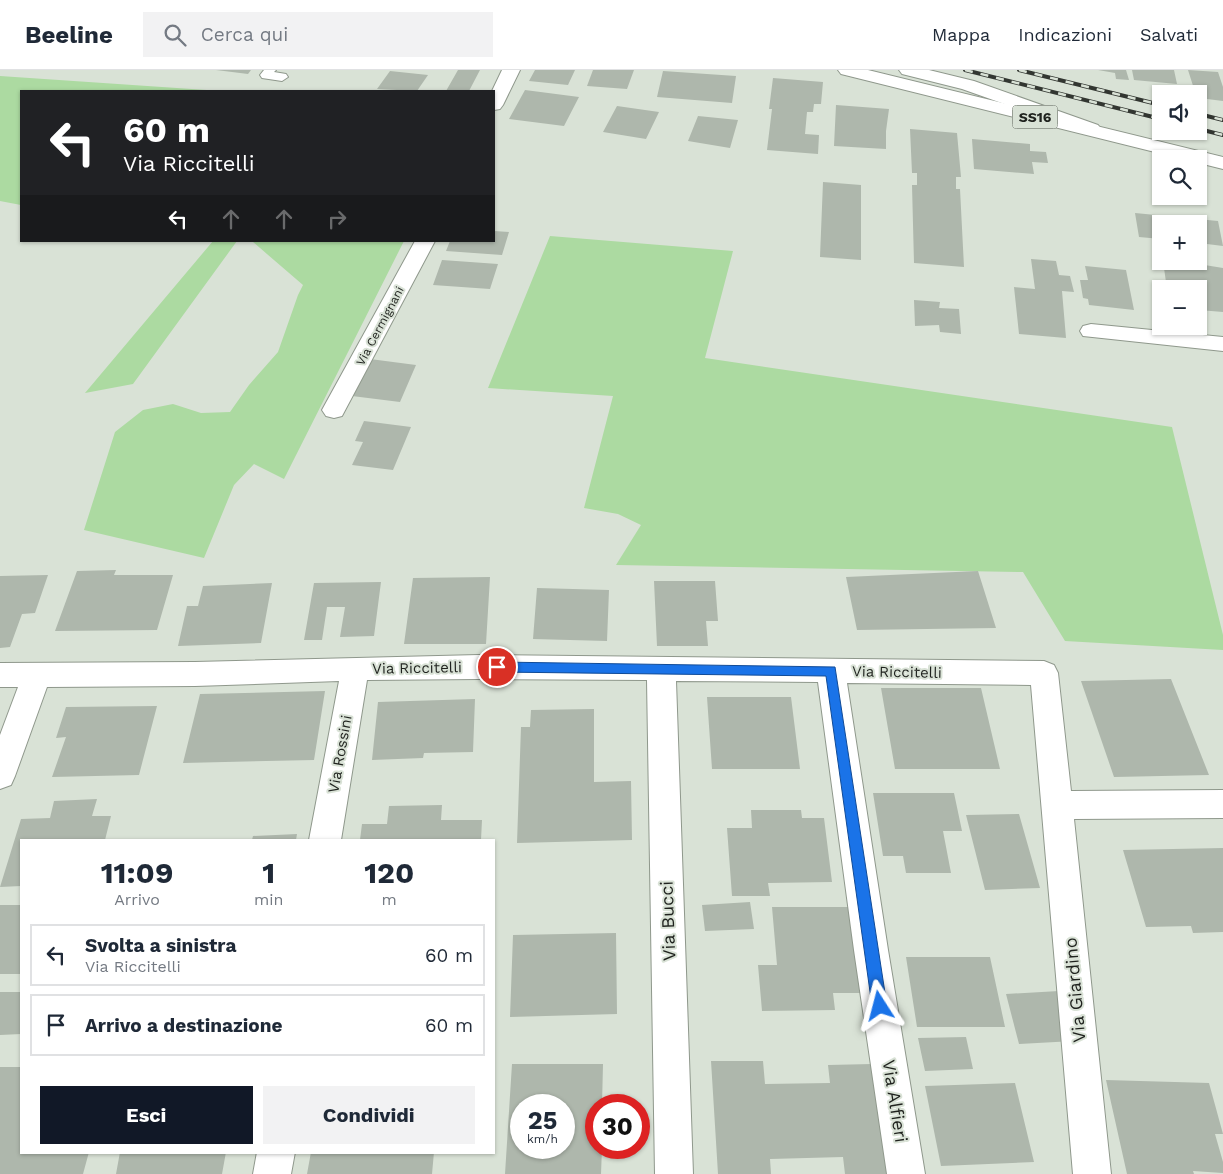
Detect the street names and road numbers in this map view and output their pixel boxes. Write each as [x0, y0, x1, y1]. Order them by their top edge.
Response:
road number: SS16 [1012, 106, 1058, 128]
street label: Via Cermignani [353, 284, 407, 368]
street label: Via Riccitelli [372, 658, 462, 678]
street label: Via Riccitelli [852, 662, 942, 682]
street label: Via Rossini [324, 714, 356, 794]
street label: Via Bucci [656, 881, 679, 961]
street label: Via Giardino [1059, 937, 1090, 1043]
street label: Via Alfieri [879, 1058, 912, 1144]

